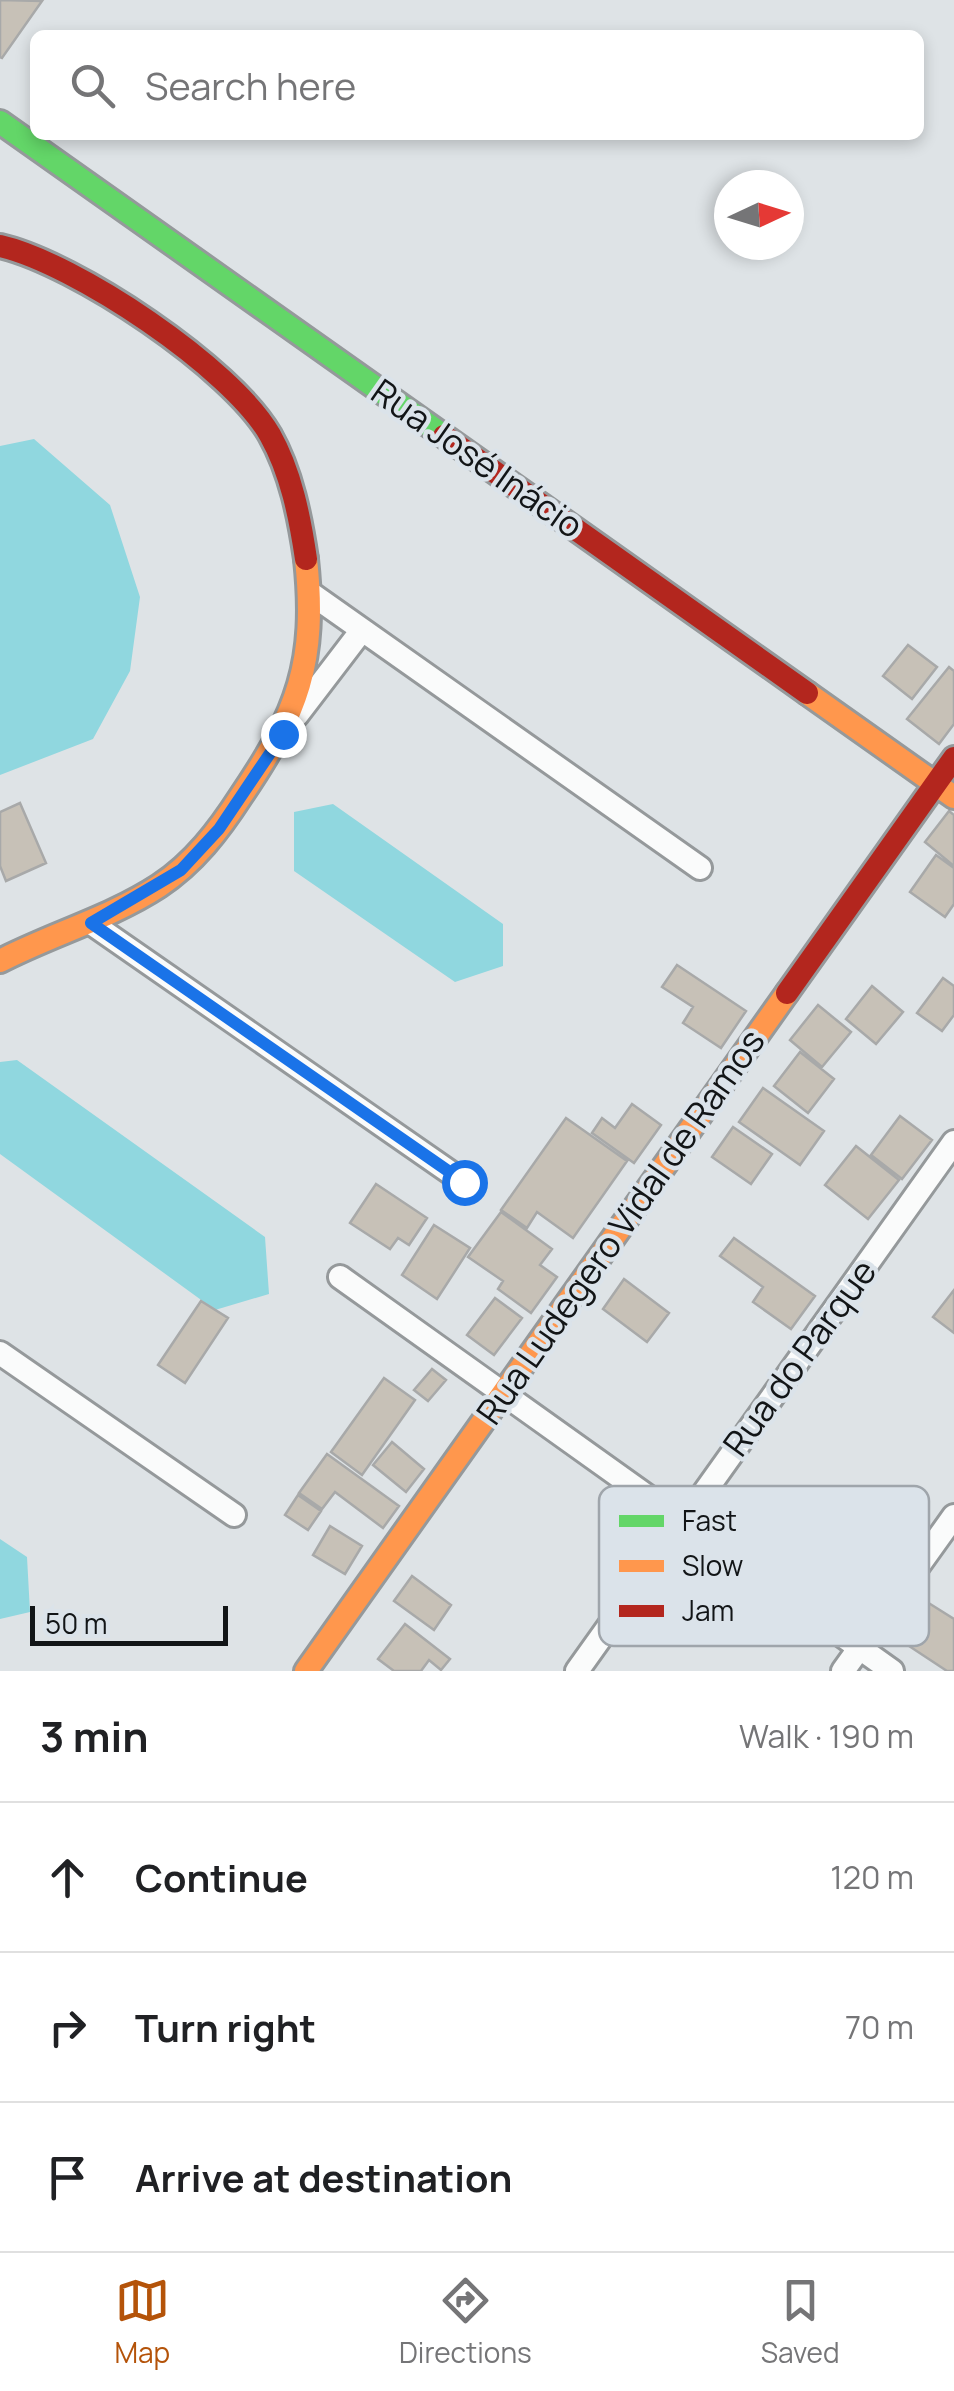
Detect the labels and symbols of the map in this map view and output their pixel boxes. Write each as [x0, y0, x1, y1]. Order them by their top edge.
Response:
north arrow [714, 170, 804, 260]
street label: Rua José Inácio [362, 367, 593, 549]
route end [261, 712, 307, 758]
street label: Rua Ludegero Vidal de Ramos [465, 1019, 775, 1434]
route start [442, 1160, 488, 1206]
street label: Rua do Parque [712, 1249, 887, 1465]
legend [599, 1486, 929, 1646]
text: Fast [682, 1501, 737, 1539]
text: Slow [682, 1546, 743, 1584]
text: Jam [682, 1591, 734, 1629]
scale bar [30, 1601, 228, 1646]

